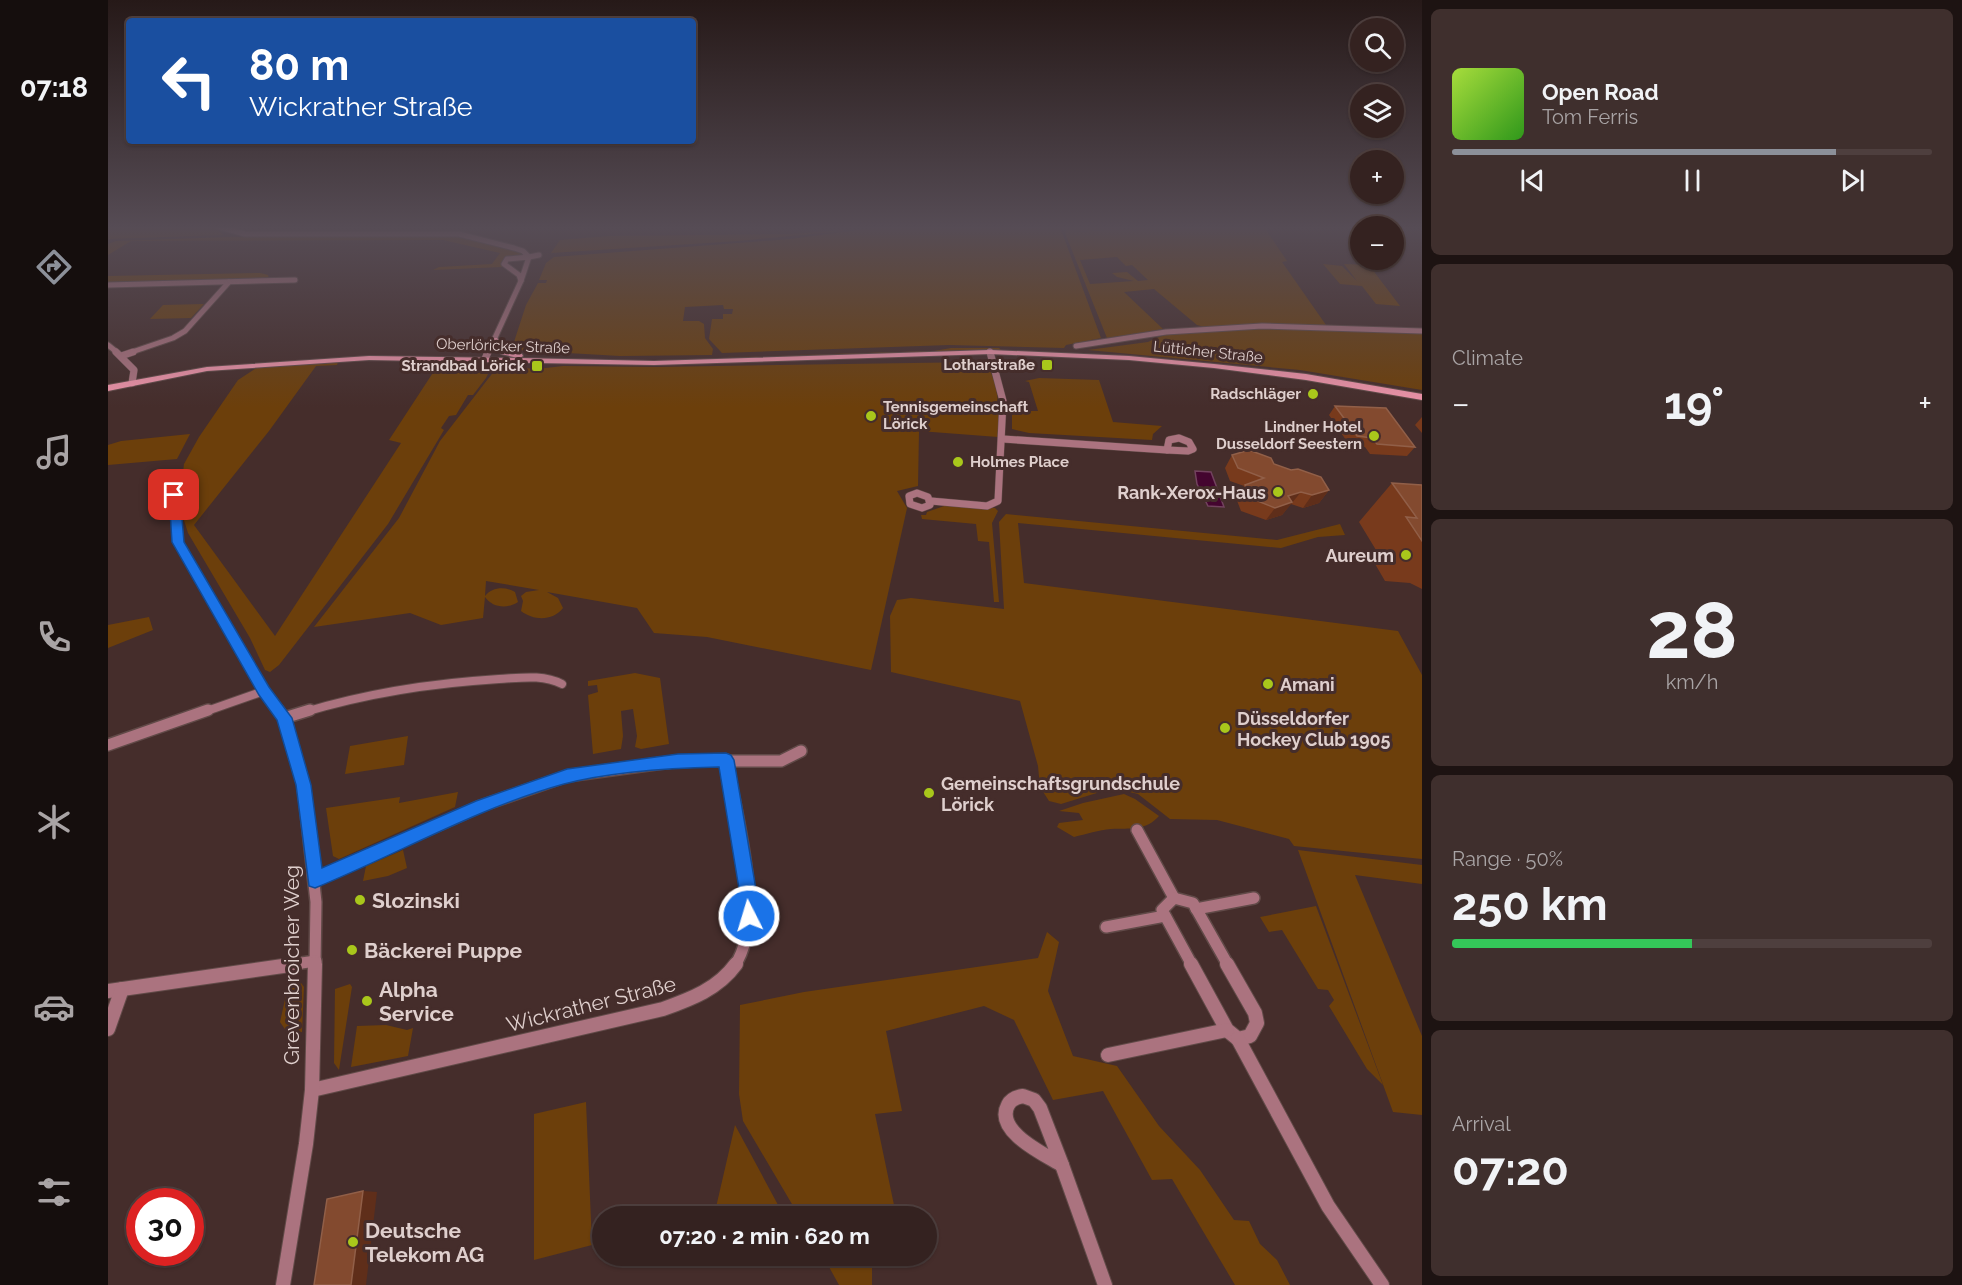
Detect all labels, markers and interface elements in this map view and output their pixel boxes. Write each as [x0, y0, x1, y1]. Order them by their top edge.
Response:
map controls [1350, 18, 1404, 270]
button: search [1350, 18, 1404, 72]
text: 80 m [249, 41, 349, 90]
icon: left [150, 42, 228, 120]
text: 07:18 [20, 72, 88, 103]
text: Open Road [1542, 79, 1659, 105]
button: layers [1350, 84, 1404, 138]
text: Wickrather Straße [249, 91, 473, 122]
text: Tom Ferris [1542, 105, 1638, 129]
button: + [1350, 150, 1404, 204]
icon: previous [1516, 164, 1549, 197]
icon: pause [1676, 164, 1709, 197]
icon: next [1836, 164, 1869, 197]
button: − [1350, 216, 1404, 270]
icon: directions [33, 246, 75, 288]
street label: Oberlöricker Straße [436, 335, 570, 357]
street label: Lütticher Straße [1152, 337, 1264, 367]
text: Climate [1452, 346, 1523, 370]
place label: Lotharstraße [943, 356, 1035, 374]
place label: Strandbad Lörick [401, 357, 526, 375]
marker: Lotharstraße [1040, 358, 1054, 372]
marker: Strandbad Lörick [530, 359, 544, 373]
text: 19° [1664, 377, 1724, 430]
text: − [1452, 384, 1470, 423]
text: + [1918, 384, 1932, 423]
place label: Radschläger [1210, 385, 1301, 403]
marker: Radschläger [1306, 387, 1320, 401]
place label: Tennisgemeinschaft Lörick [883, 398, 1029, 433]
marker: Tennisgemeinschaft Lörick [864, 409, 878, 423]
place label: Lindner Hotel Dusseldorf Seestern [1216, 418, 1362, 453]
marker: Lindner Hotel Dusseldorf Seestern [1367, 429, 1381, 443]
icon: music [33, 431, 75, 473]
place label: Holmes Place [970, 453, 1069, 471]
marker: Holmes Place [951, 455, 965, 469]
pin [148, 469, 199, 520]
icon: arrive [157, 478, 190, 511]
place label: Rank-Xerox-Haus [1117, 482, 1266, 503]
marker: Rank-Xerox-Haus [1271, 485, 1285, 499]
place label: Aureum [1325, 545, 1394, 566]
marker: Aureum [1399, 548, 1413, 562]
text: 28 [1646, 585, 1738, 676]
icon: phone [33, 616, 75, 658]
text: km/h [1666, 670, 1718, 694]
place label: Amani [1280, 674, 1335, 695]
marker: Amani [1261, 677, 1275, 691]
place label: Düsseldorfer Hockey Club 1905 [1237, 708, 1391, 750]
marker: Düsseldorfer Hockey Club 1905 [1218, 721, 1232, 735]
place label: Gemeinschaftsgrundschule Lörick [941, 773, 1180, 815]
marker: Gemeinschaftsgrundschule Lörick [922, 786, 936, 800]
icon: climate [33, 801, 75, 843]
text: Range · 50% [1452, 847, 1563, 871]
street label: Grevenbroicher Weg [279, 865, 304, 1065]
text: 250 km [1452, 878, 1608, 931]
position arrow [717, 884, 781, 948]
place label: Slozinski [372, 888, 460, 913]
marker: Slozinski [353, 893, 367, 907]
place label: Bäckerei Puppe [364, 938, 523, 963]
marker: Bäckerei Puppe [345, 943, 359, 957]
street label: Wickrather Straße [504, 971, 678, 1037]
place label: Alpha Service [379, 977, 454, 1026]
icon: car [33, 986, 75, 1028]
marker: Alpha Service [360, 994, 374, 1008]
text: Arrival [1452, 1112, 1511, 1136]
text: 07:20 [1452, 1143, 1569, 1196]
icon: filters [33, 1171, 75, 1213]
speed limit sign: 30 [126, 1188, 204, 1266]
place label: Deutsche Telekom AG [365, 1218, 484, 1267]
text: 07:20 · 2 min · 620 m [659, 1223, 870, 1249]
marker: Deutsche Telekom AG [346, 1235, 360, 1249]

